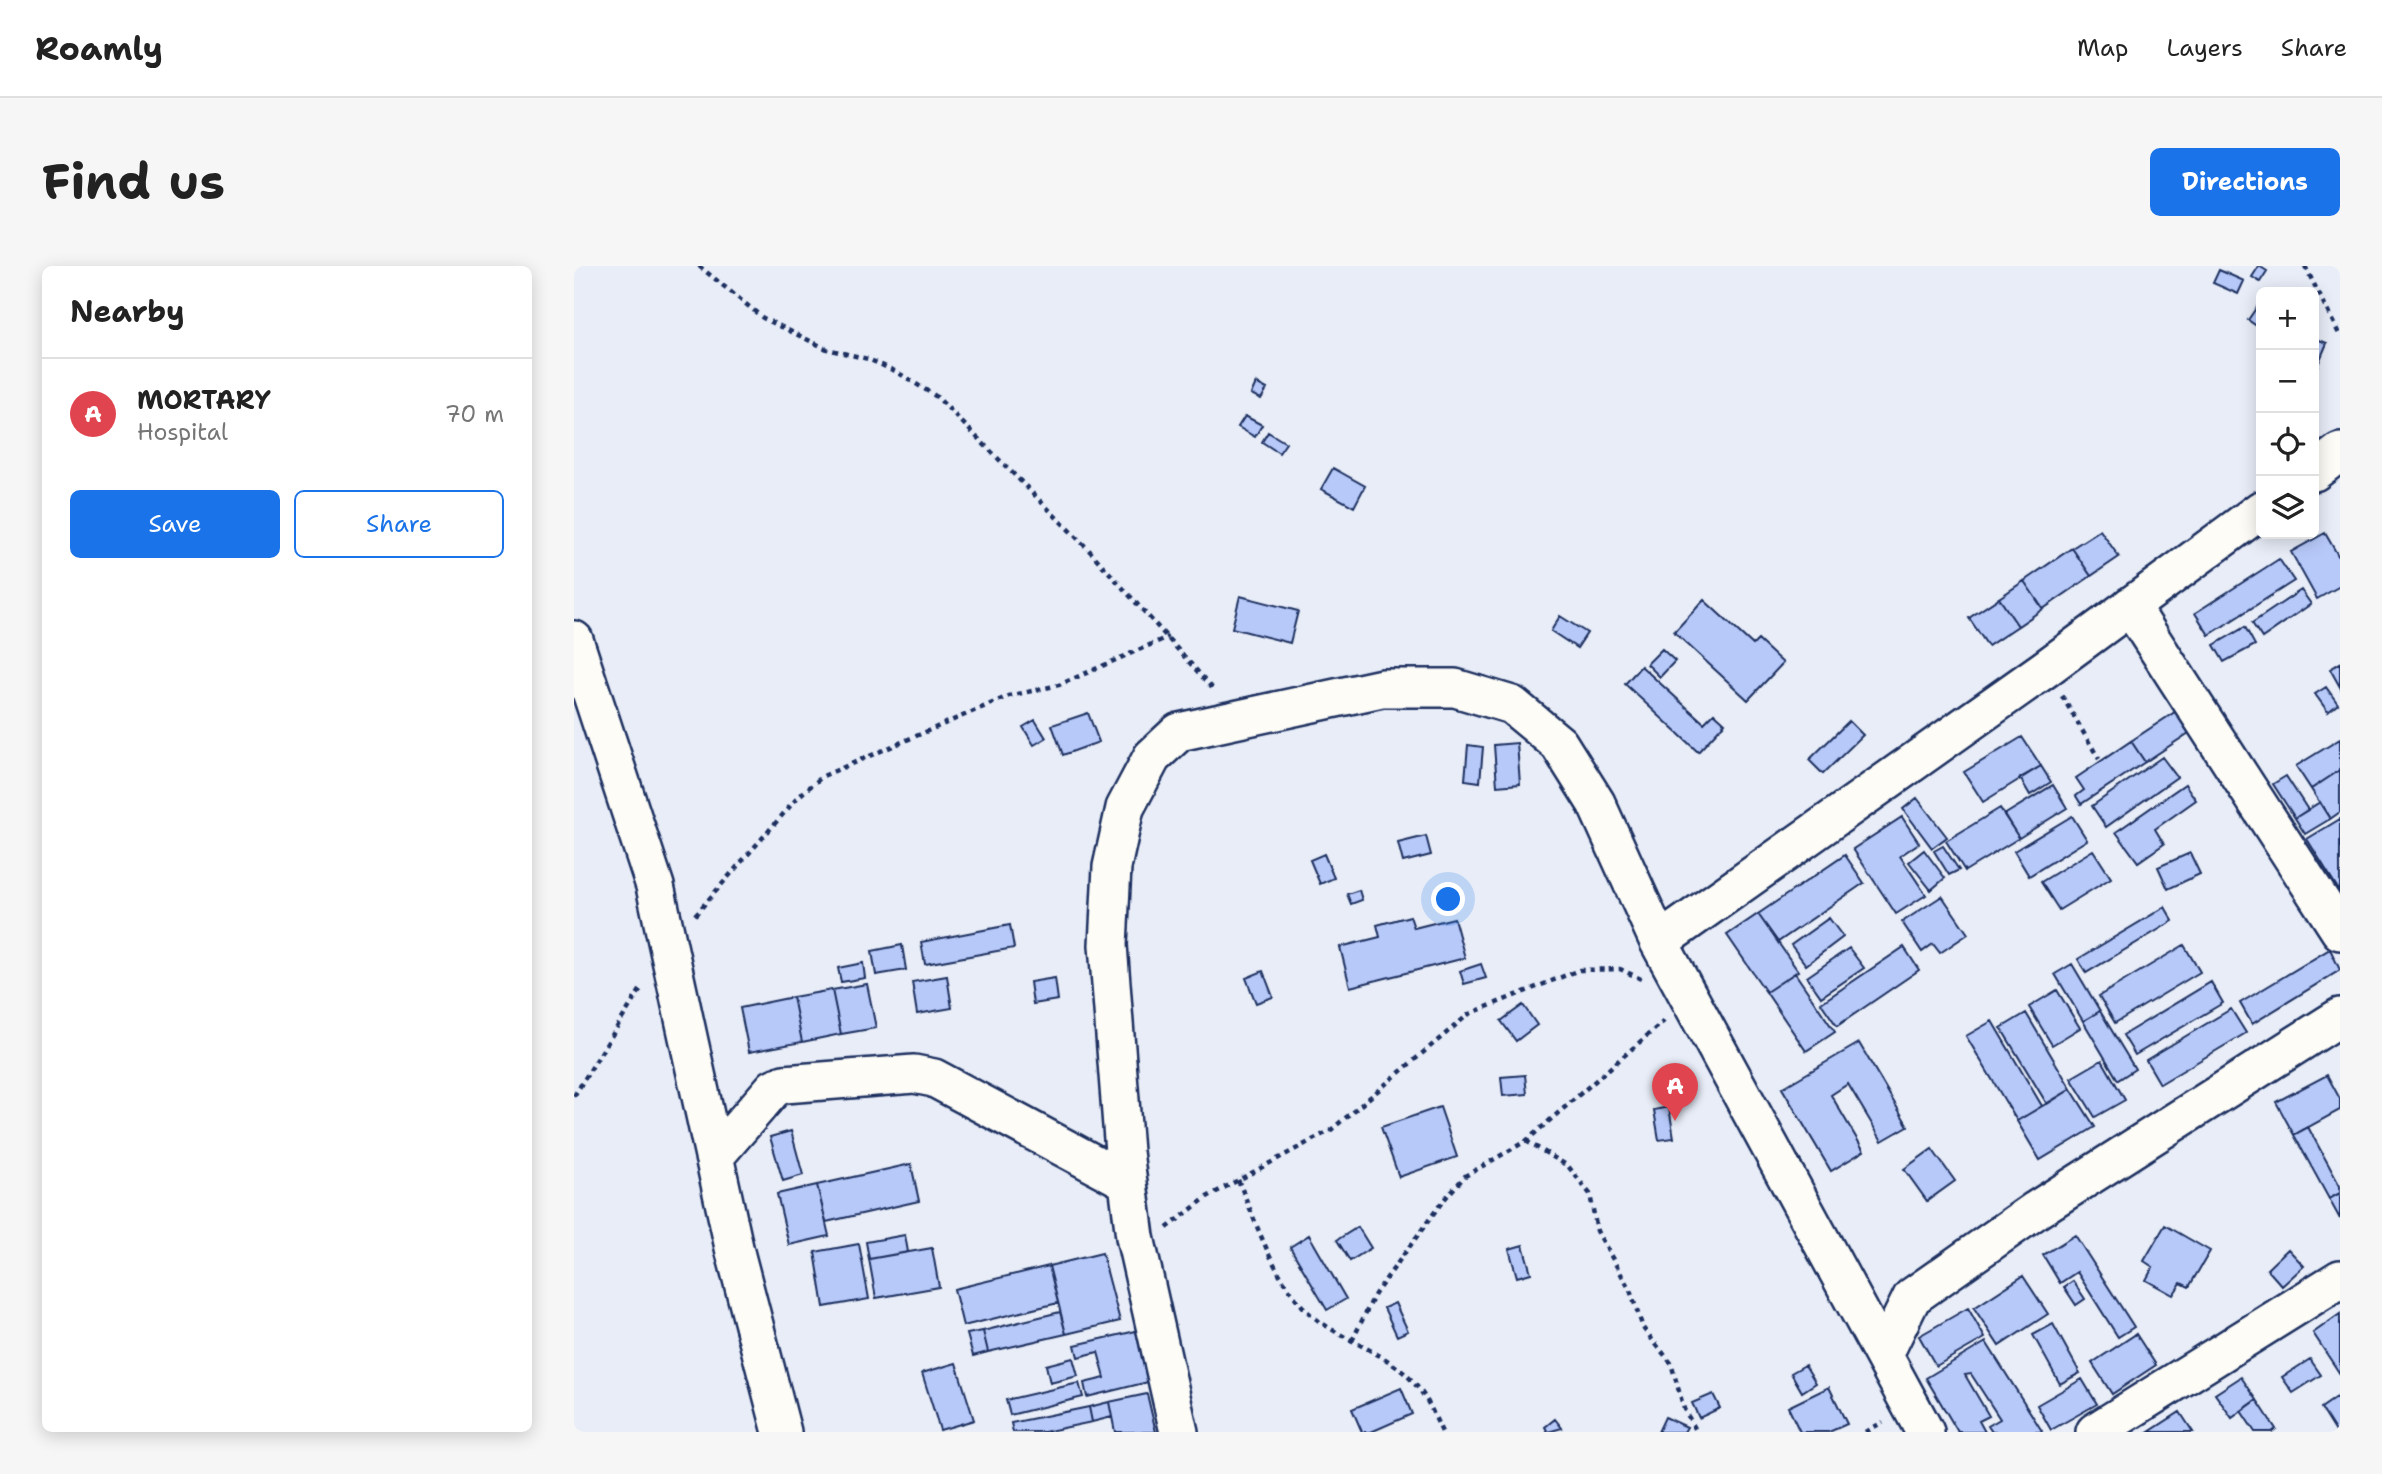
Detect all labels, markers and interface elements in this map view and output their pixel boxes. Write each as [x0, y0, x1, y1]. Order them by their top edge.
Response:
text: Roamly [35, 26, 163, 71]
text: Map [2077, 32, 2128, 64]
text: Layers [2166, 32, 2243, 64]
text: Share [2281, 32, 2347, 64]
button: Directions [2150, 148, 2340, 216]
text: Find us [42, 149, 225, 215]
map controls [2256, 287, 2319, 539]
button: + [2256, 287, 2319, 350]
text: Nearby [70, 291, 185, 332]
button: − [2256, 350, 2319, 413]
text: MORTARY [137, 382, 271, 417]
text: A [84, 399, 102, 429]
text: 70 m [445, 399, 504, 429]
button: locate [2256, 413, 2319, 476]
text: Hospital [137, 417, 228, 447]
button: layers [2256, 476, 2319, 539]
button: Save [70, 490, 280, 558]
button: Share [294, 490, 504, 558]
your location [1431, 882, 1465, 916]
pin: A [1652, 1063, 1698, 1121]

